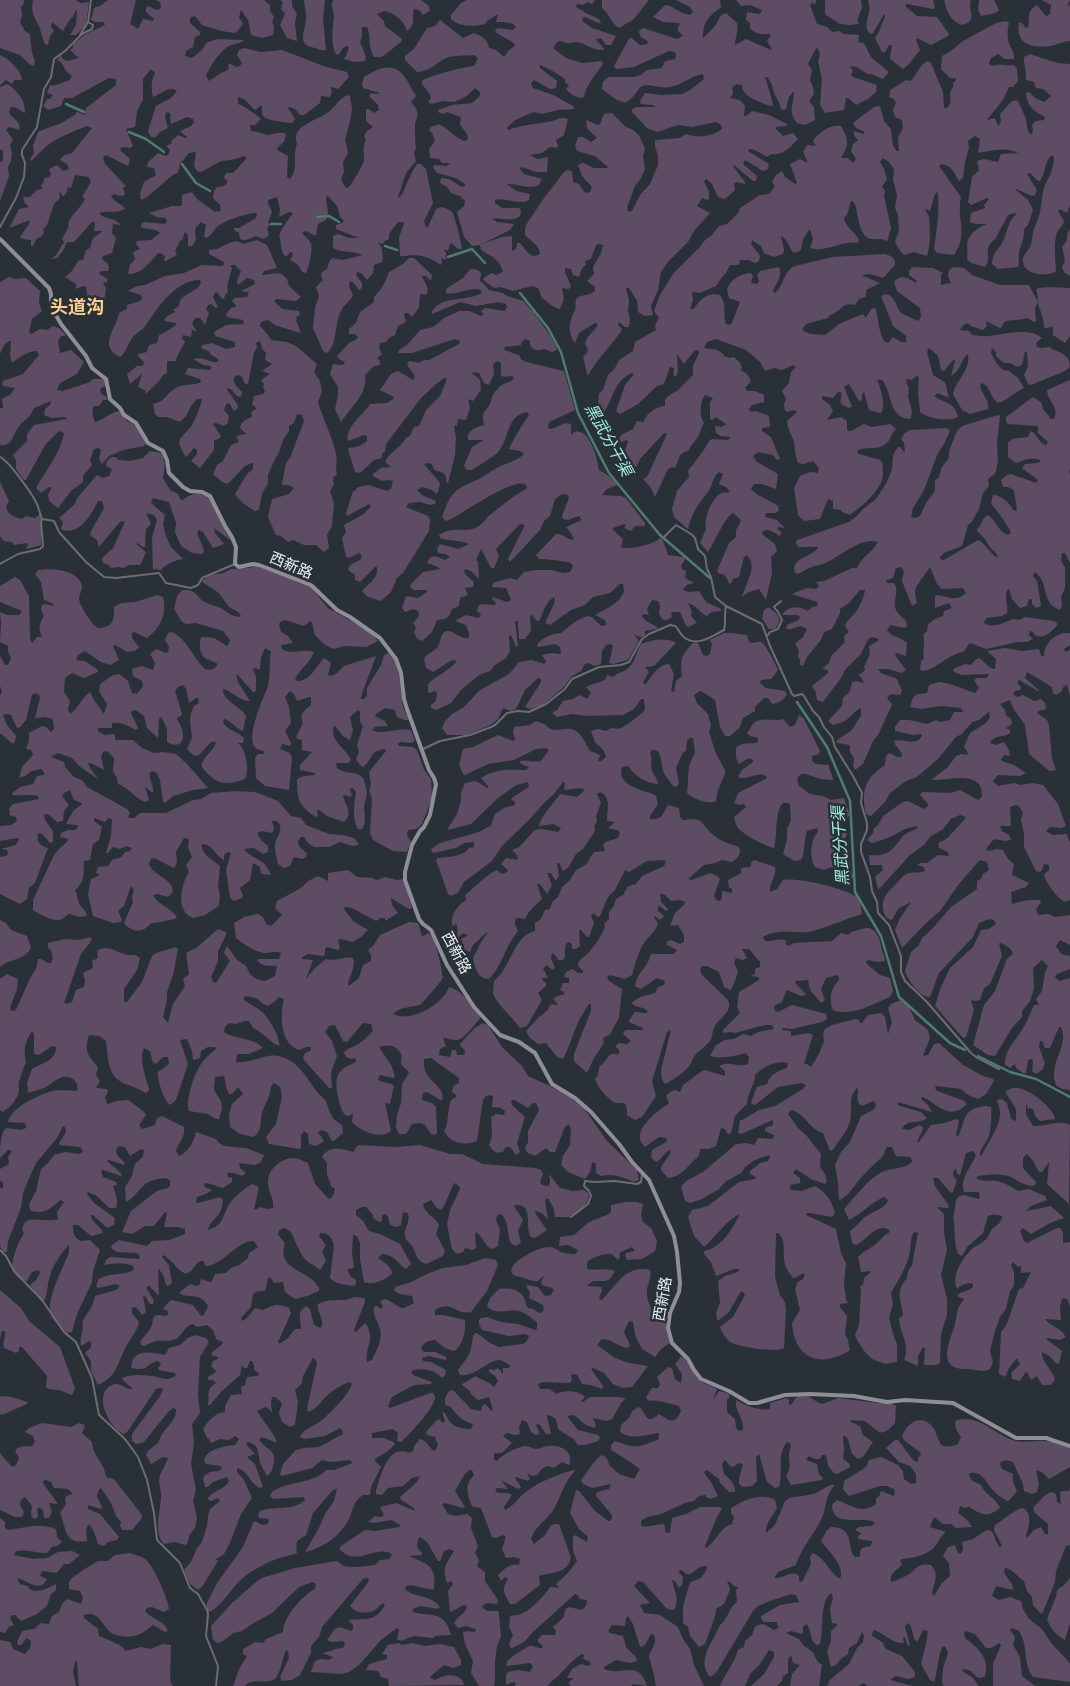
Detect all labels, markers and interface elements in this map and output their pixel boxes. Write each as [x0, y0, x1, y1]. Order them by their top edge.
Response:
district label: 头道沟 [50, 297, 104, 319]
water label: 黑武分干渠 [580, 400, 636, 480]
street label: 西新路 [267, 549, 315, 583]
water label: 黑武分干渠 [829, 805, 853, 887]
street label: 西新路 [437, 929, 475, 977]
street label: 西新路 [650, 1275, 676, 1323]

